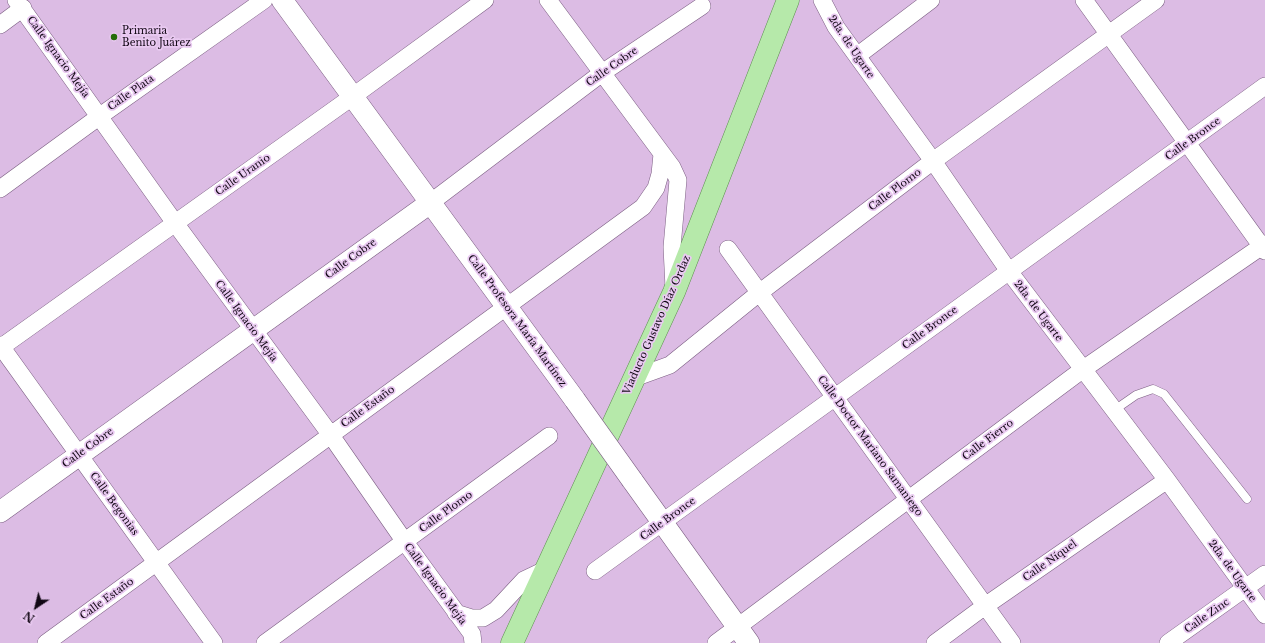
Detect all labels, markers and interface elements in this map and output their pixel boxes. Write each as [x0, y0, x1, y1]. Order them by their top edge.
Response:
street label: 2da. de Ugarte [826, 13, 876, 81]
street label: Calle Ignacio Mejía [24, 14, 92, 100]
place label: Primaria Benito Juárez [122, 25, 191, 48]
marker: Primaria Benito Juárez [109, 32, 119, 42]
street label: Calle Cobre [584, 45, 640, 89]
street label: Calle Plata [106, 73, 156, 113]
street label: Calle Bronce [1163, 115, 1223, 163]
street label: Calle Uranio [213, 152, 273, 198]
street label: Calle Plomo [866, 166, 924, 214]
street label: Calle Cobre [323, 236, 379, 282]
street label: Calle Profesora María Martínez [465, 253, 569, 389]
street label: Viaducto Gustavo Díaz Ordaz [621, 253, 693, 397]
street label: Calle Ignacio Mejía [212, 278, 280, 364]
street label: 2da. de Ugarte [1011, 278, 1065, 344]
street label: Calle Bronce [900, 304, 960, 352]
street label: Calle Doctor Mariano Samaniego [815, 373, 925, 519]
street label: Calle Estaño [339, 384, 397, 430]
street label: Calle Fierro [960, 417, 1016, 463]
street label: Calle Cobre [60, 425, 116, 471]
street label: Calle Begonias [87, 470, 141, 538]
street label: Calle Plomo [417, 489, 475, 535]
street label: Calle Bronce [638, 495, 698, 543]
street label: Calle Níquel [1021, 538, 1079, 584]
street label: 2da. de Ugarte [1206, 538, 1258, 604]
street label: Calle Ignacio Mejía [401, 541, 469, 627]
street label: Calle Estaño [78, 576, 136, 622]
north arrow [16, 587, 56, 627]
street label: Calle Zinc [1182, 596, 1232, 636]
text: N [21, 608, 37, 626]

